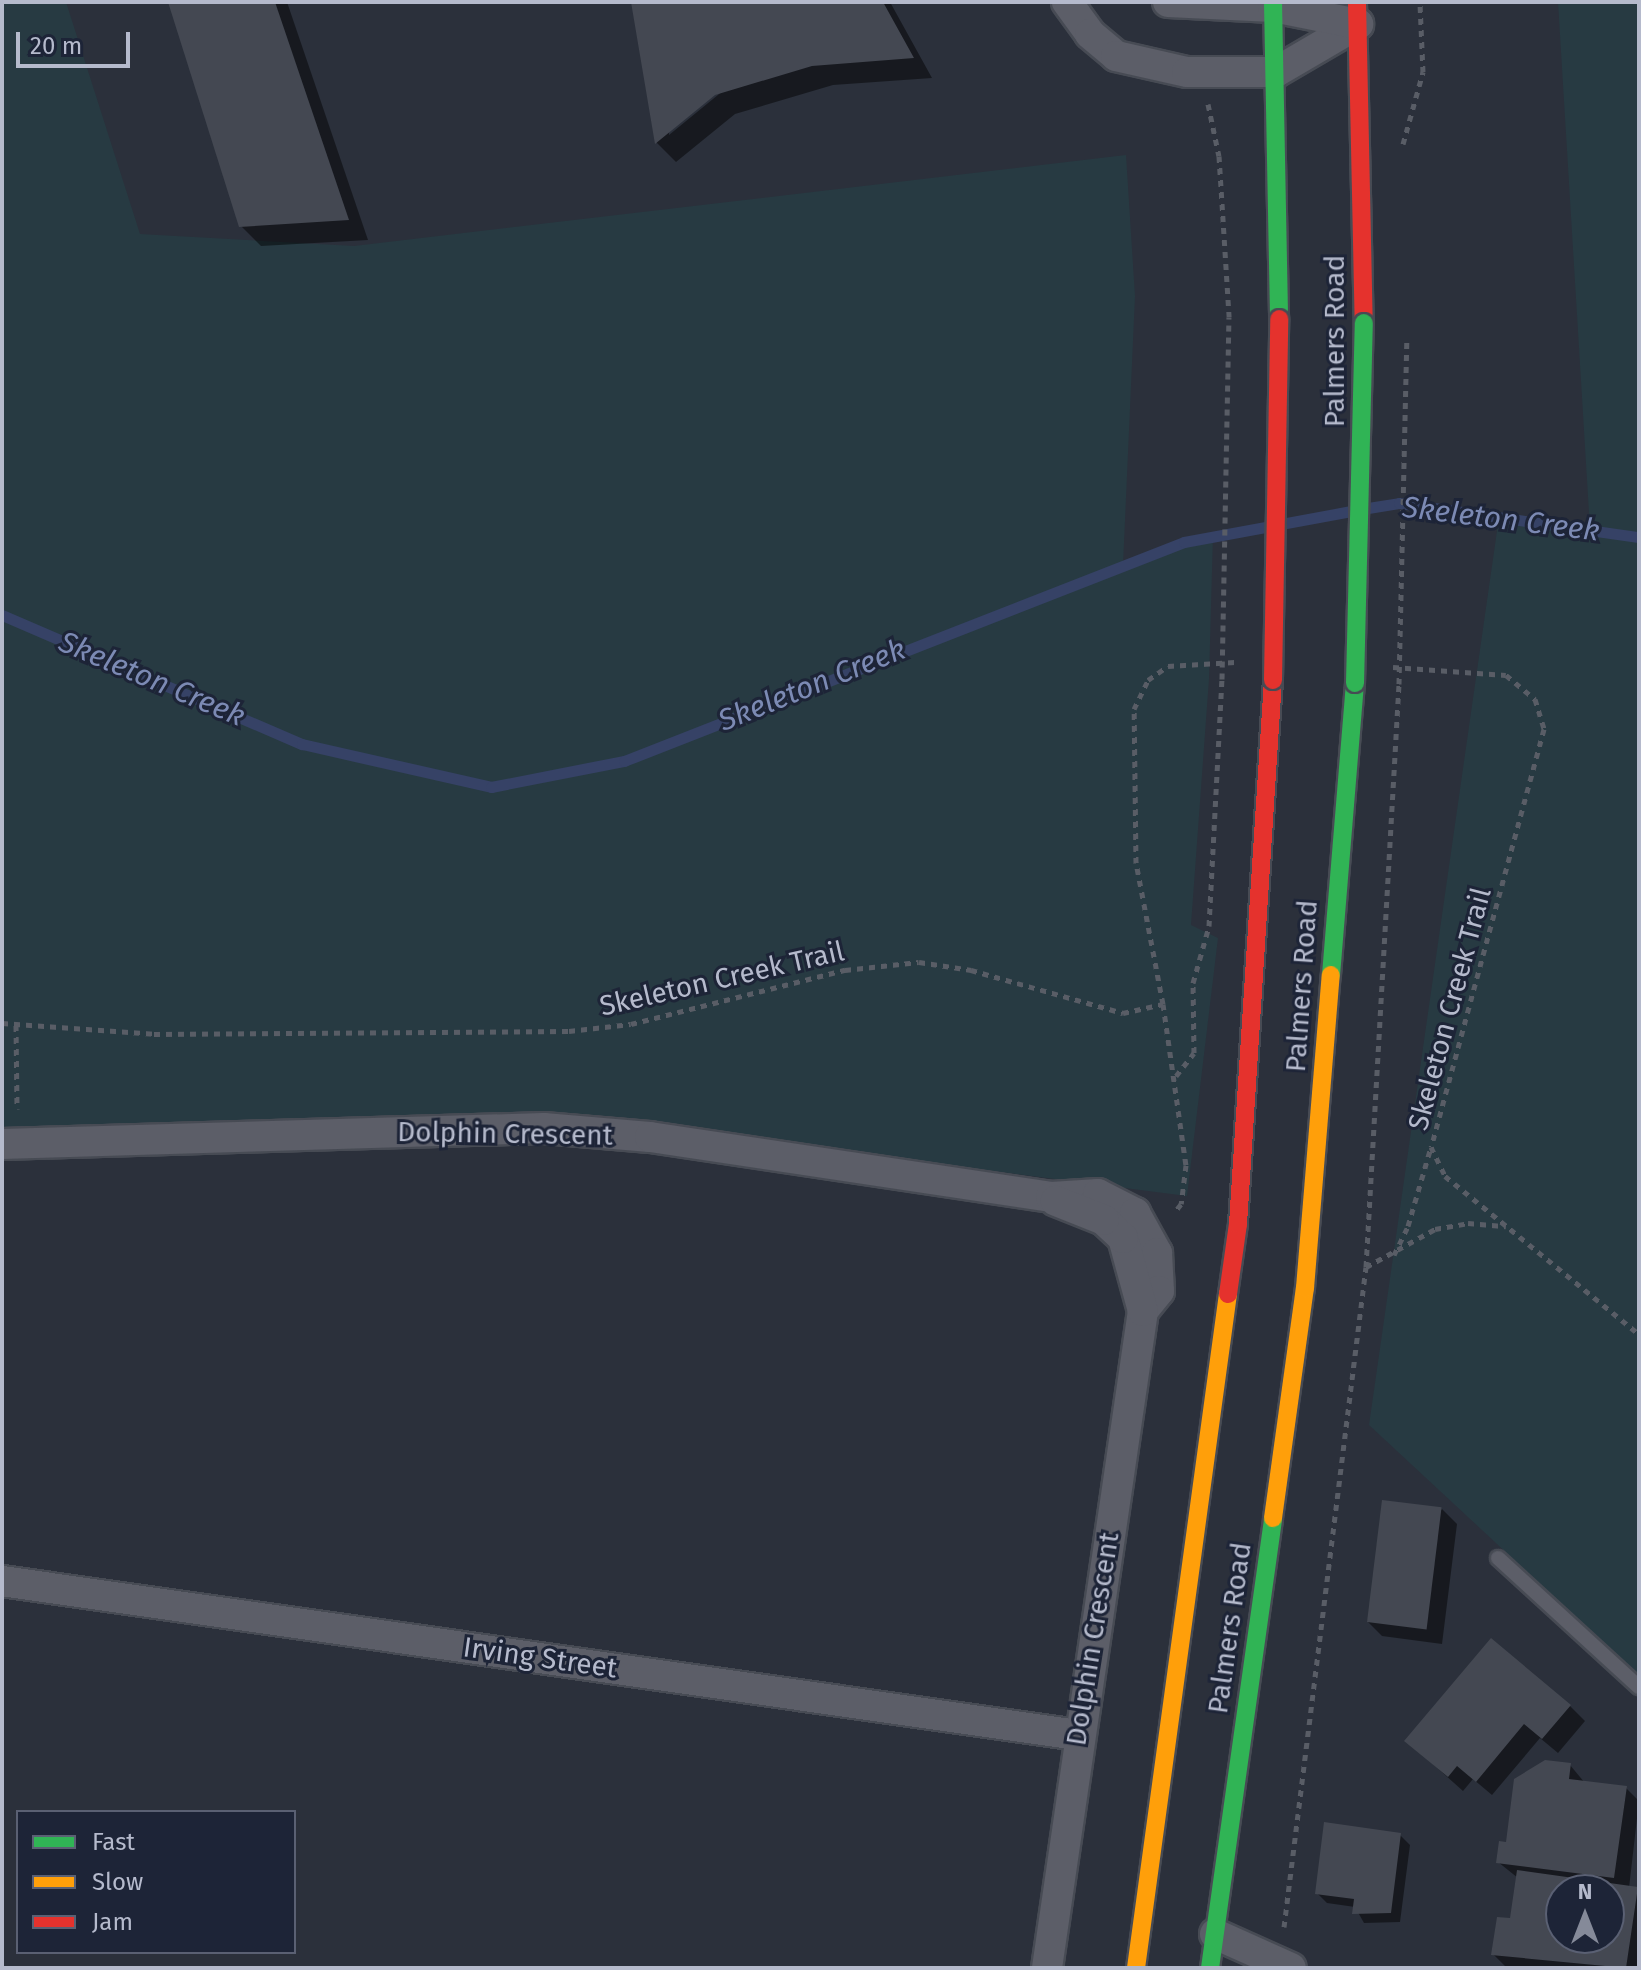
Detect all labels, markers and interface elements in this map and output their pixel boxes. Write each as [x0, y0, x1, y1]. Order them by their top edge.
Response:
scale bar [20, 16, 134, 66]
text: 20 m [30, 32, 82, 60]
street label: Palmers Road [1318, 255, 1352, 427]
water label: Skeleton Creek [1400, 489, 1602, 549]
water label: Skeleton Creek [54, 624, 250, 734]
water label: Skeleton Creek [713, 631, 911, 739]
street label: Skeleton Creek Trail [1401, 884, 1499, 1134]
street label: Palmers Road [1279, 899, 1325, 1073]
street label: Skeleton Creek Trail [596, 935, 848, 1023]
street label: Dolphin Crescent [397, 1115, 613, 1153]
street label: Dolphin Crescent [1060, 1530, 1126, 1748]
street label: Palmers Road [1201, 1540, 1259, 1716]
street label: Irving Street [461, 1631, 619, 1685]
legend [16, 1810, 296, 1954]
text: Fast [92, 1828, 135, 1856]
text: Slow [92, 1868, 143, 1896]
north arrow [1545, 1874, 1625, 1954]
text: N [1578, 1878, 1592, 1905]
text: Jam [92, 1908, 133, 1936]

